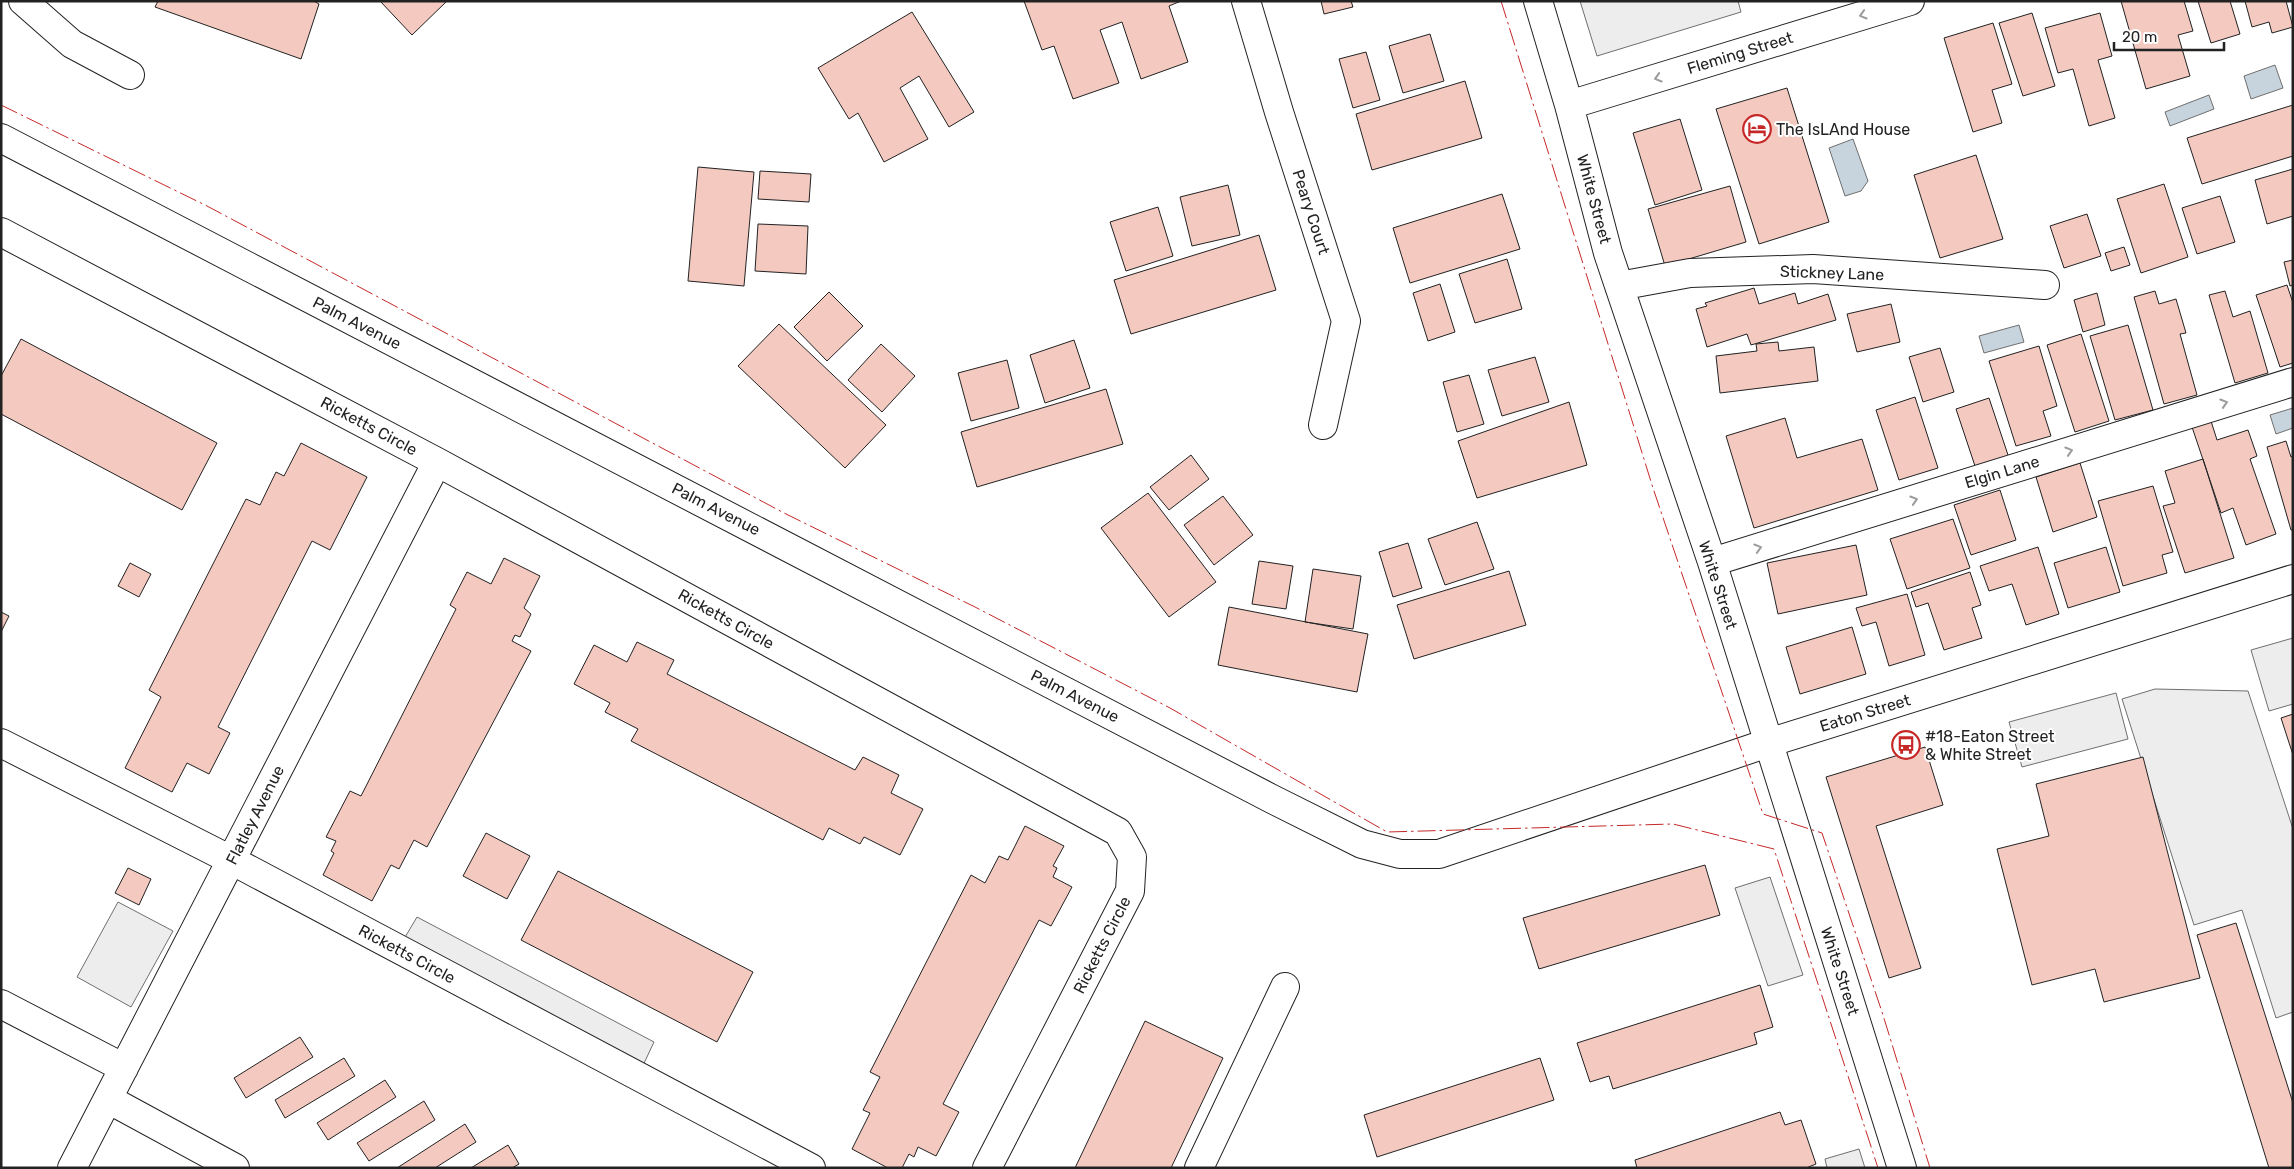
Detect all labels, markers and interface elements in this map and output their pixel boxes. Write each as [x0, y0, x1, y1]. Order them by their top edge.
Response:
one-way arrow [1860, 10, 1868, 20]
scale bar [2114, 20, 2224, 52]
street label: Fleming Street [1685, 28, 1795, 78]
text: 20 m [2122, 28, 2157, 46]
one-way arrow [1654, 73, 1662, 83]
hotel icon: The IsLAnd House [1742, 114, 1772, 144]
place label: The IsLAnd House [1776, 120, 1910, 139]
street label: White Street [1573, 152, 1615, 246]
street label: Peary Court [1288, 167, 1334, 257]
street label: Stickney Lane [1780, 262, 1885, 284]
street label: Palm Avenue [310, 293, 404, 353]
street label: Ricketts Circle [317, 393, 421, 459]
one-way arrow [2219, 399, 2228, 409]
one-way arrow [2064, 447, 2072, 457]
street label: Elgin Lane [1962, 452, 2042, 492]
street label: Palm Avenue [669, 479, 763, 539]
one-way arrow [1909, 495, 1917, 505]
street label: White Street [1695, 538, 1741, 632]
one-way arrow [1754, 543, 1762, 553]
street label: Ricketts Circle [675, 585, 777, 653]
street label: Palm Avenue [1028, 666, 1122, 726]
street label: Eaton Street [1817, 690, 1913, 736]
place label: #18-Eaton Street & White Street [1925, 727, 2055, 764]
bus stop icon: #18-Eaton Street & White Street [1891, 730, 1921, 760]
street label: Flatley Avenue [222, 762, 288, 868]
street label: Ricketts Circle [1069, 893, 1135, 997]
street label: Ricketts Circle [355, 921, 459, 987]
street label: White Street [1817, 924, 1863, 1018]

